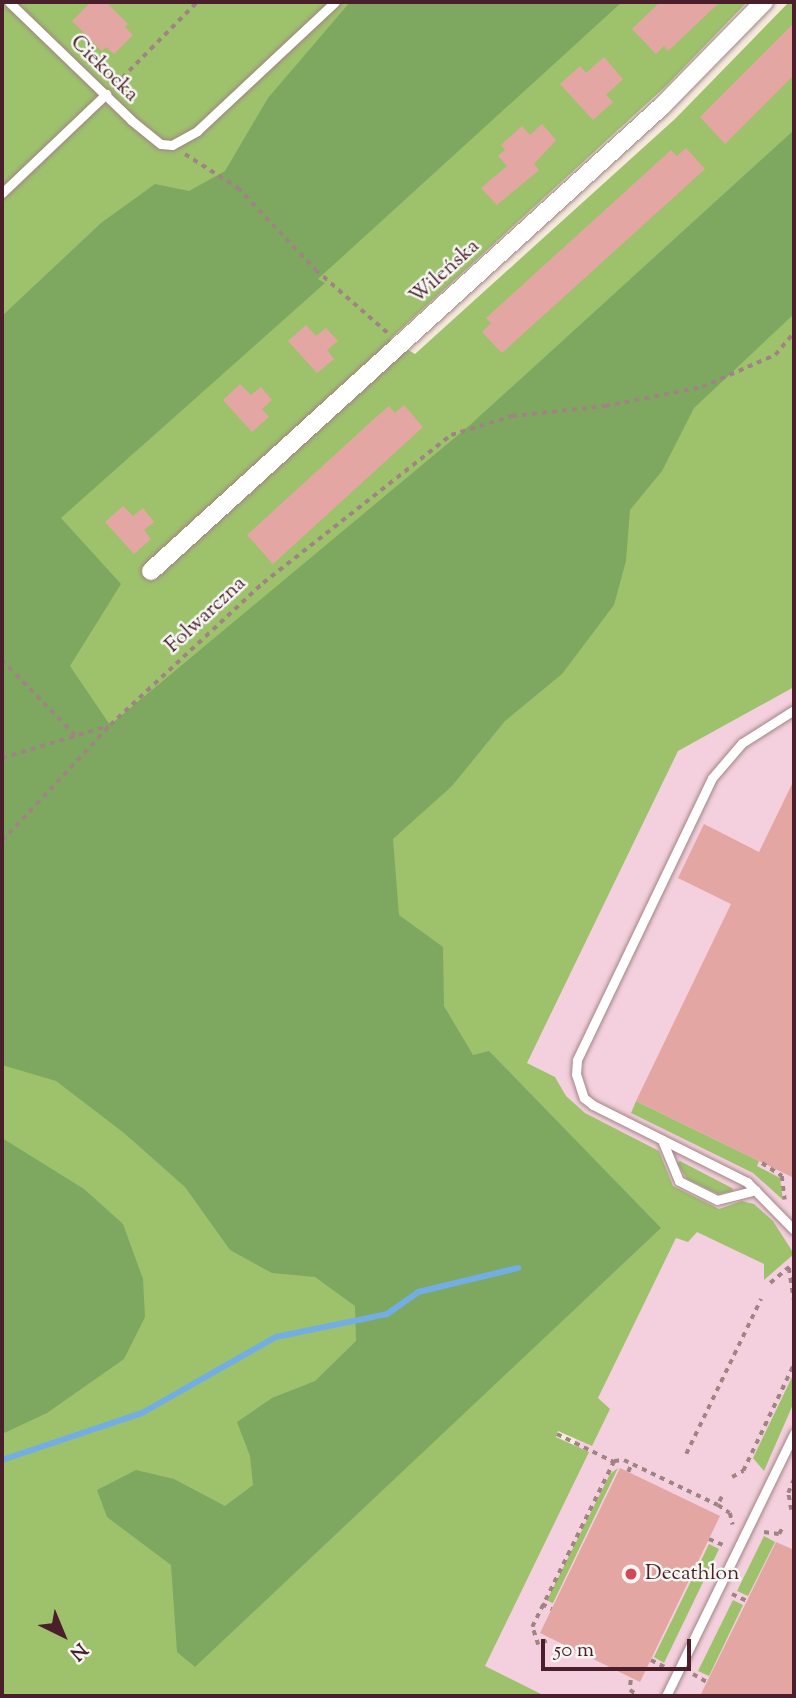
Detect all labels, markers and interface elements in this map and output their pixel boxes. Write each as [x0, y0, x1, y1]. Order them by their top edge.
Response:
street label: Ciekocka [65, 30, 143, 108]
street label: Wileńska [405, 234, 485, 310]
street label: Folwarczna [161, 571, 251, 659]
place label: Decathlon [645, 1561, 739, 1587]
marker: Decathlon [623, 1566, 639, 1582]
north arrow [28, 1600, 98, 1670]
scale bar [544, 1624, 694, 1668]
text: N [63, 1636, 92, 1666]
text: 50 m [554, 1636, 594, 1666]

